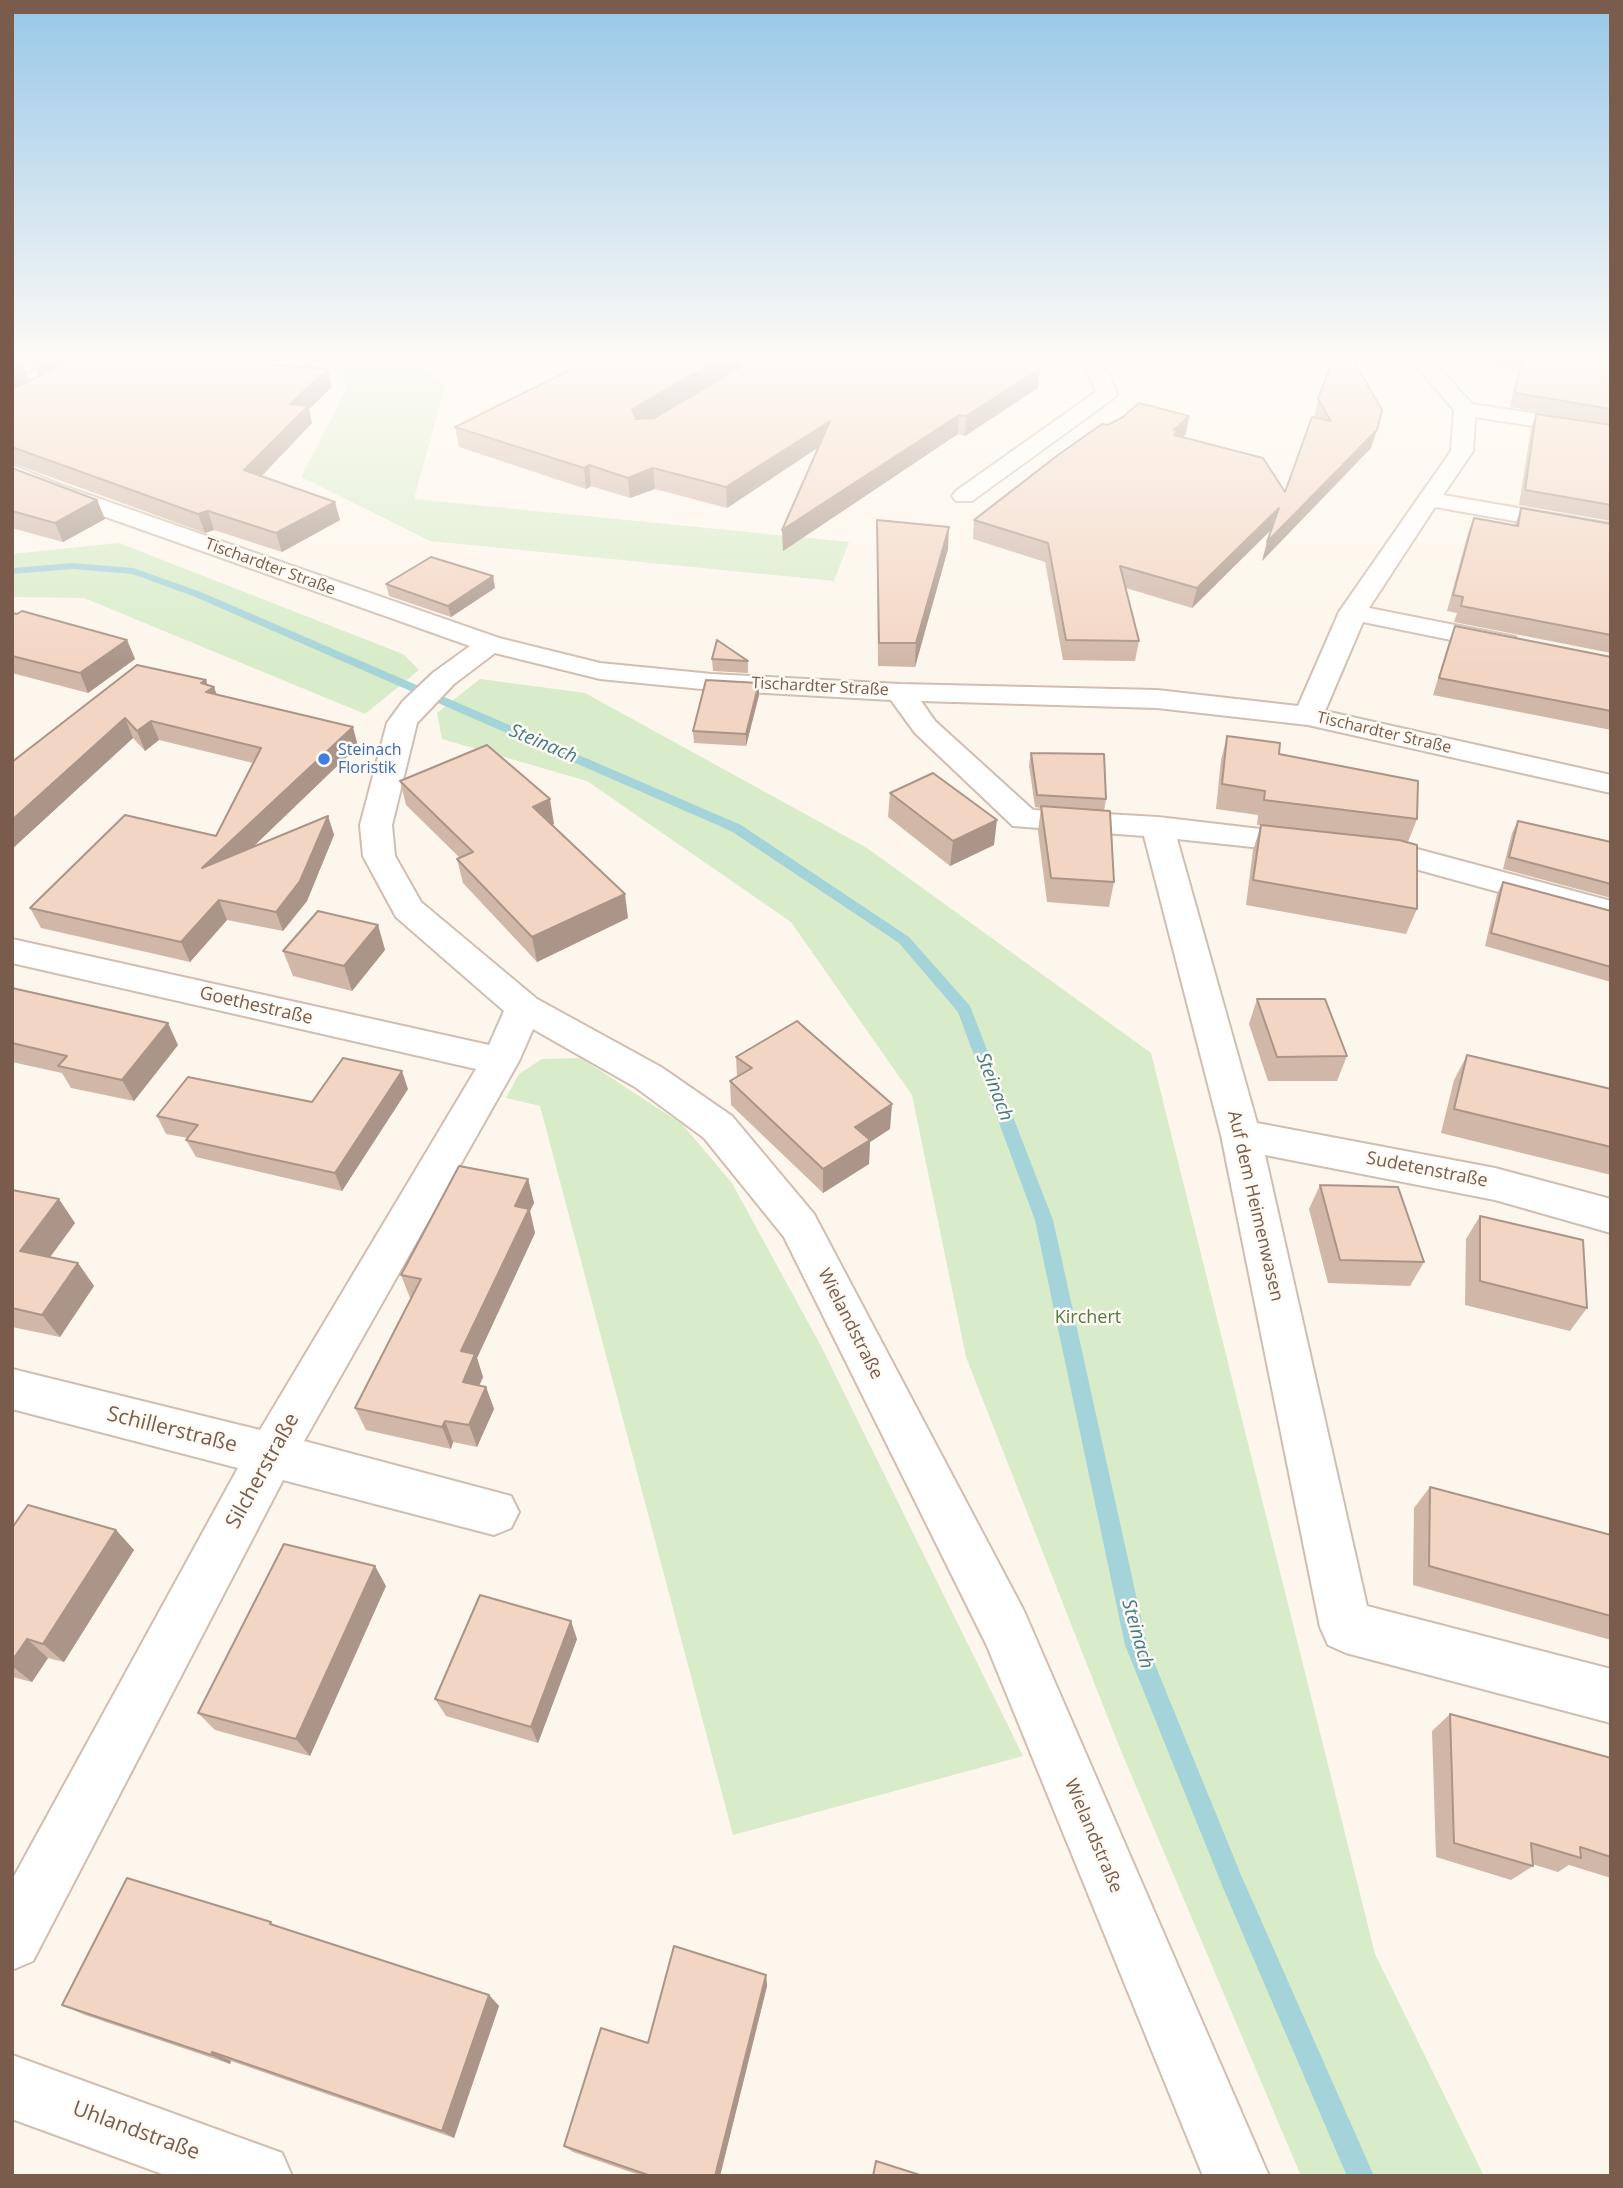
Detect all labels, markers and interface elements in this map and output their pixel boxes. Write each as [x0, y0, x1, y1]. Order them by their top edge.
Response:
street label: Tischardter Straße [202, 534, 338, 600]
street label: Tischardter Straße [751, 674, 889, 700]
street label: Tischardter Straße [1315, 708, 1453, 758]
water label: Steinach [506, 720, 580, 768]
place label: Steinach Floristik [338, 740, 402, 778]
marker: Steinach Floristik [316, 751, 332, 767]
street label: Goethestraße [197, 983, 315, 1029]
water label: Steinach [971, 1050, 1017, 1124]
street label: Auf dem Heimenwasen [1223, 1109, 1287, 1303]
street label: Sudetenstraße [1364, 1148, 1490, 1192]
street label: Wielandstraße [813, 1265, 887, 1383]
park label: Kirchert [1055, 1307, 1121, 1329]
street label: Schillerstraße [104, 1402, 240, 1458]
street label: Silcherstraße [221, 1409, 305, 1533]
water label: Steinach [1116, 1597, 1158, 1671]
street label: Wielandstraße [1059, 1776, 1127, 1896]
street label: Uhlandstraße [69, 2096, 203, 2166]

